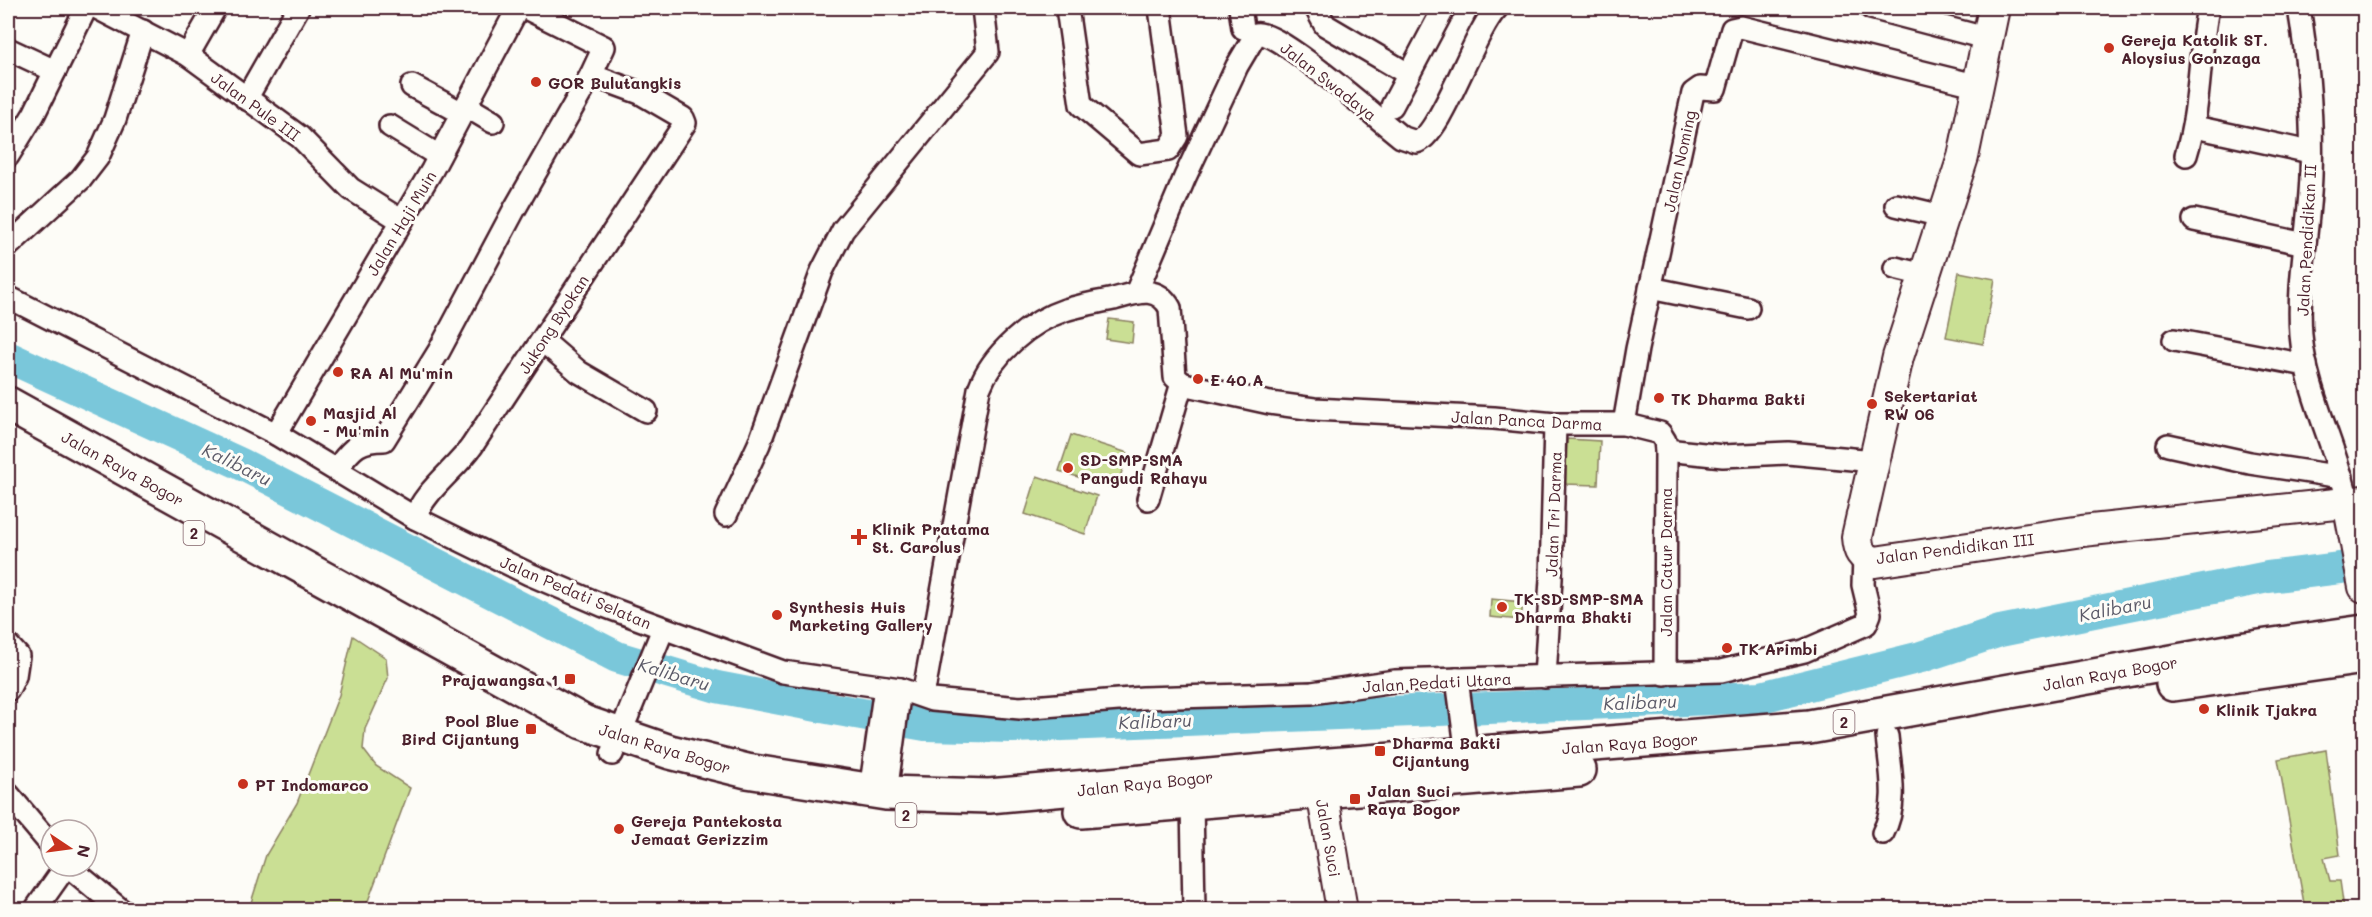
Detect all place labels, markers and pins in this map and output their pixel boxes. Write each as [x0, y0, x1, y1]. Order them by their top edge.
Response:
place label: Gereja Katolik ST. Aloysius Gonzaga [2121, 29, 2268, 68]
marker: Gereja Katolik ST. Aloysius Gonzaga [2102, 41, 2116, 55]
place label: GOR Bulutangkis [548, 72, 681, 93]
marker: GOR Bulutangkis [529, 75, 543, 89]
place label: RA Al Mu'min [350, 362, 453, 383]
marker: RA Al Mu'min [331, 365, 345, 379]
place label: E 40 A [1210, 369, 1263, 390]
marker: E 40 A [1191, 372, 1205, 386]
place label: Sekertariat RW 06 [1884, 385, 1978, 424]
place label: TK Dharma Bakti [1671, 388, 1806, 409]
marker: TK Dharma Bakti [1652, 391, 1666, 405]
marker: Sekertariat RW 06 [1865, 397, 1879, 411]
place label: Masjid Al - Mu'min [323, 402, 397, 441]
marker: Masjid Al - Mu'min [304, 414, 318, 428]
place label: SD-SMP-SMA Pangudi Rahayu [1080, 449, 1208, 488]
marker: SD-SMP-SMA Pangudi Rahayu [1061, 461, 1075, 475]
place label: Klinik Pratama St. Carolus [872, 518, 990, 557]
marker: Klinik Pratama St. Carolus [850, 528, 868, 546]
place label: TK-SD-SMP-SMA Dharma Bhakti [1514, 588, 1644, 627]
place label: Synthesis Huis Marketing Gallery [789, 596, 933, 635]
marker: TK-SD-SMP-SMA Dharma Bhakti [1495, 600, 1509, 614]
marker: Synthesis Huis Marketing Gallery [770, 608, 784, 622]
place label: TK Arimbi [1739, 638, 1818, 659]
marker: TK Arimbi [1720, 641, 1734, 655]
place label: Prajawangsa 1 [441, 669, 558, 690]
marker: Prajawangsa 1 [563, 672, 577, 686]
place label: Klinik Tjakra [2216, 699, 2317, 720]
marker: Klinik Tjakra [2197, 702, 2211, 716]
place label: Pool Blue Bird Cijantung [401, 710, 519, 749]
marker: Pool Blue Bird Cijantung [524, 722, 538, 736]
place label: Dharma Bakti Cijantung [1392, 732, 1501, 771]
marker: Dharma Bakti Cijantung [1373, 744, 1387, 758]
place label: PT Indomarco [255, 774, 369, 795]
marker: PT Indomarco [236, 777, 250, 791]
place label: Jalan Suci Raya Bogor [1367, 780, 1460, 819]
marker: Jalan Suci Raya Bogor [1348, 792, 1362, 806]
place label: Gereja Pantekosta Jemaat Gerizzim [631, 810, 782, 849]
marker: Gereja Pantekosta Jemaat Gerizzim [612, 822, 626, 836]

